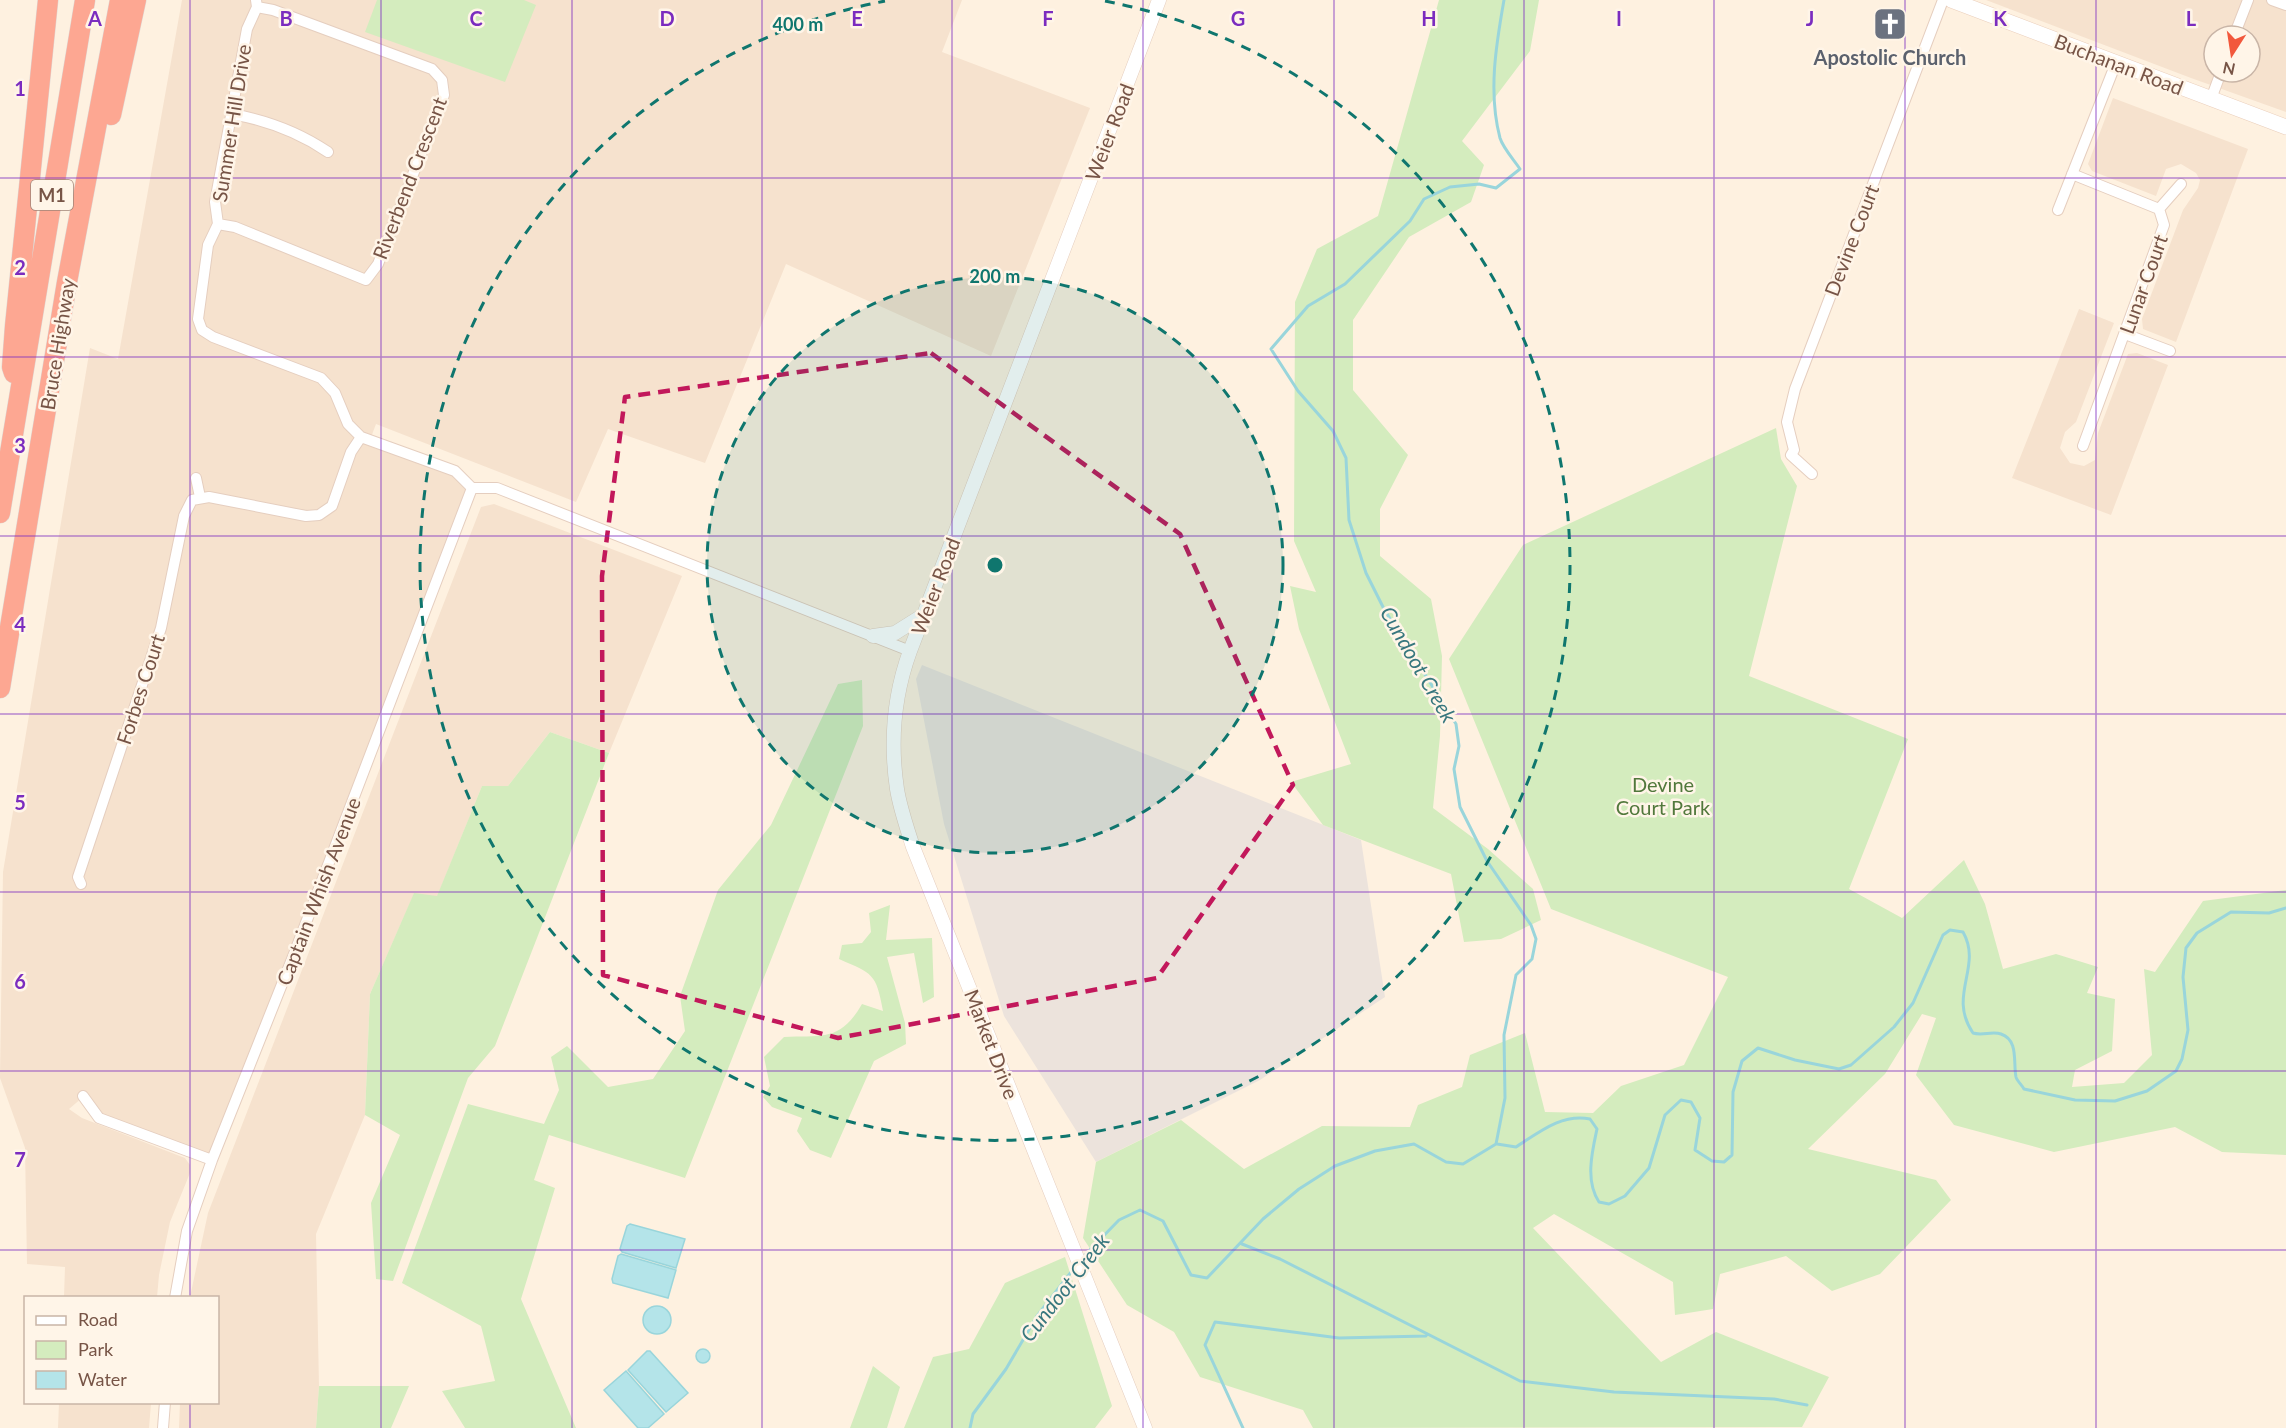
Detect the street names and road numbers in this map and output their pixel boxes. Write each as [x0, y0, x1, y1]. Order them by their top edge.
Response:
street label: Buchanan Road [2051, 28, 2187, 100]
street label: Summer Hill Drive [207, 42, 255, 204]
street label: Weier Road [1080, 80, 1138, 184]
street label: Riverbend Crescent [367, 93, 451, 263]
road number: M1 [31, 180, 73, 210]
street label: Devine Court [1819, 181, 1883, 299]
street label: Lunar Court [2114, 231, 2172, 337]
street label: Bruce Highway [35, 276, 79, 412]
street label: Weier Road [906, 534, 964, 638]
street label: Forbes Court [111, 631, 169, 747]
street label: Captain Whish Avenue [271, 794, 365, 988]
street label: Market Drive [960, 986, 1024, 1102]

